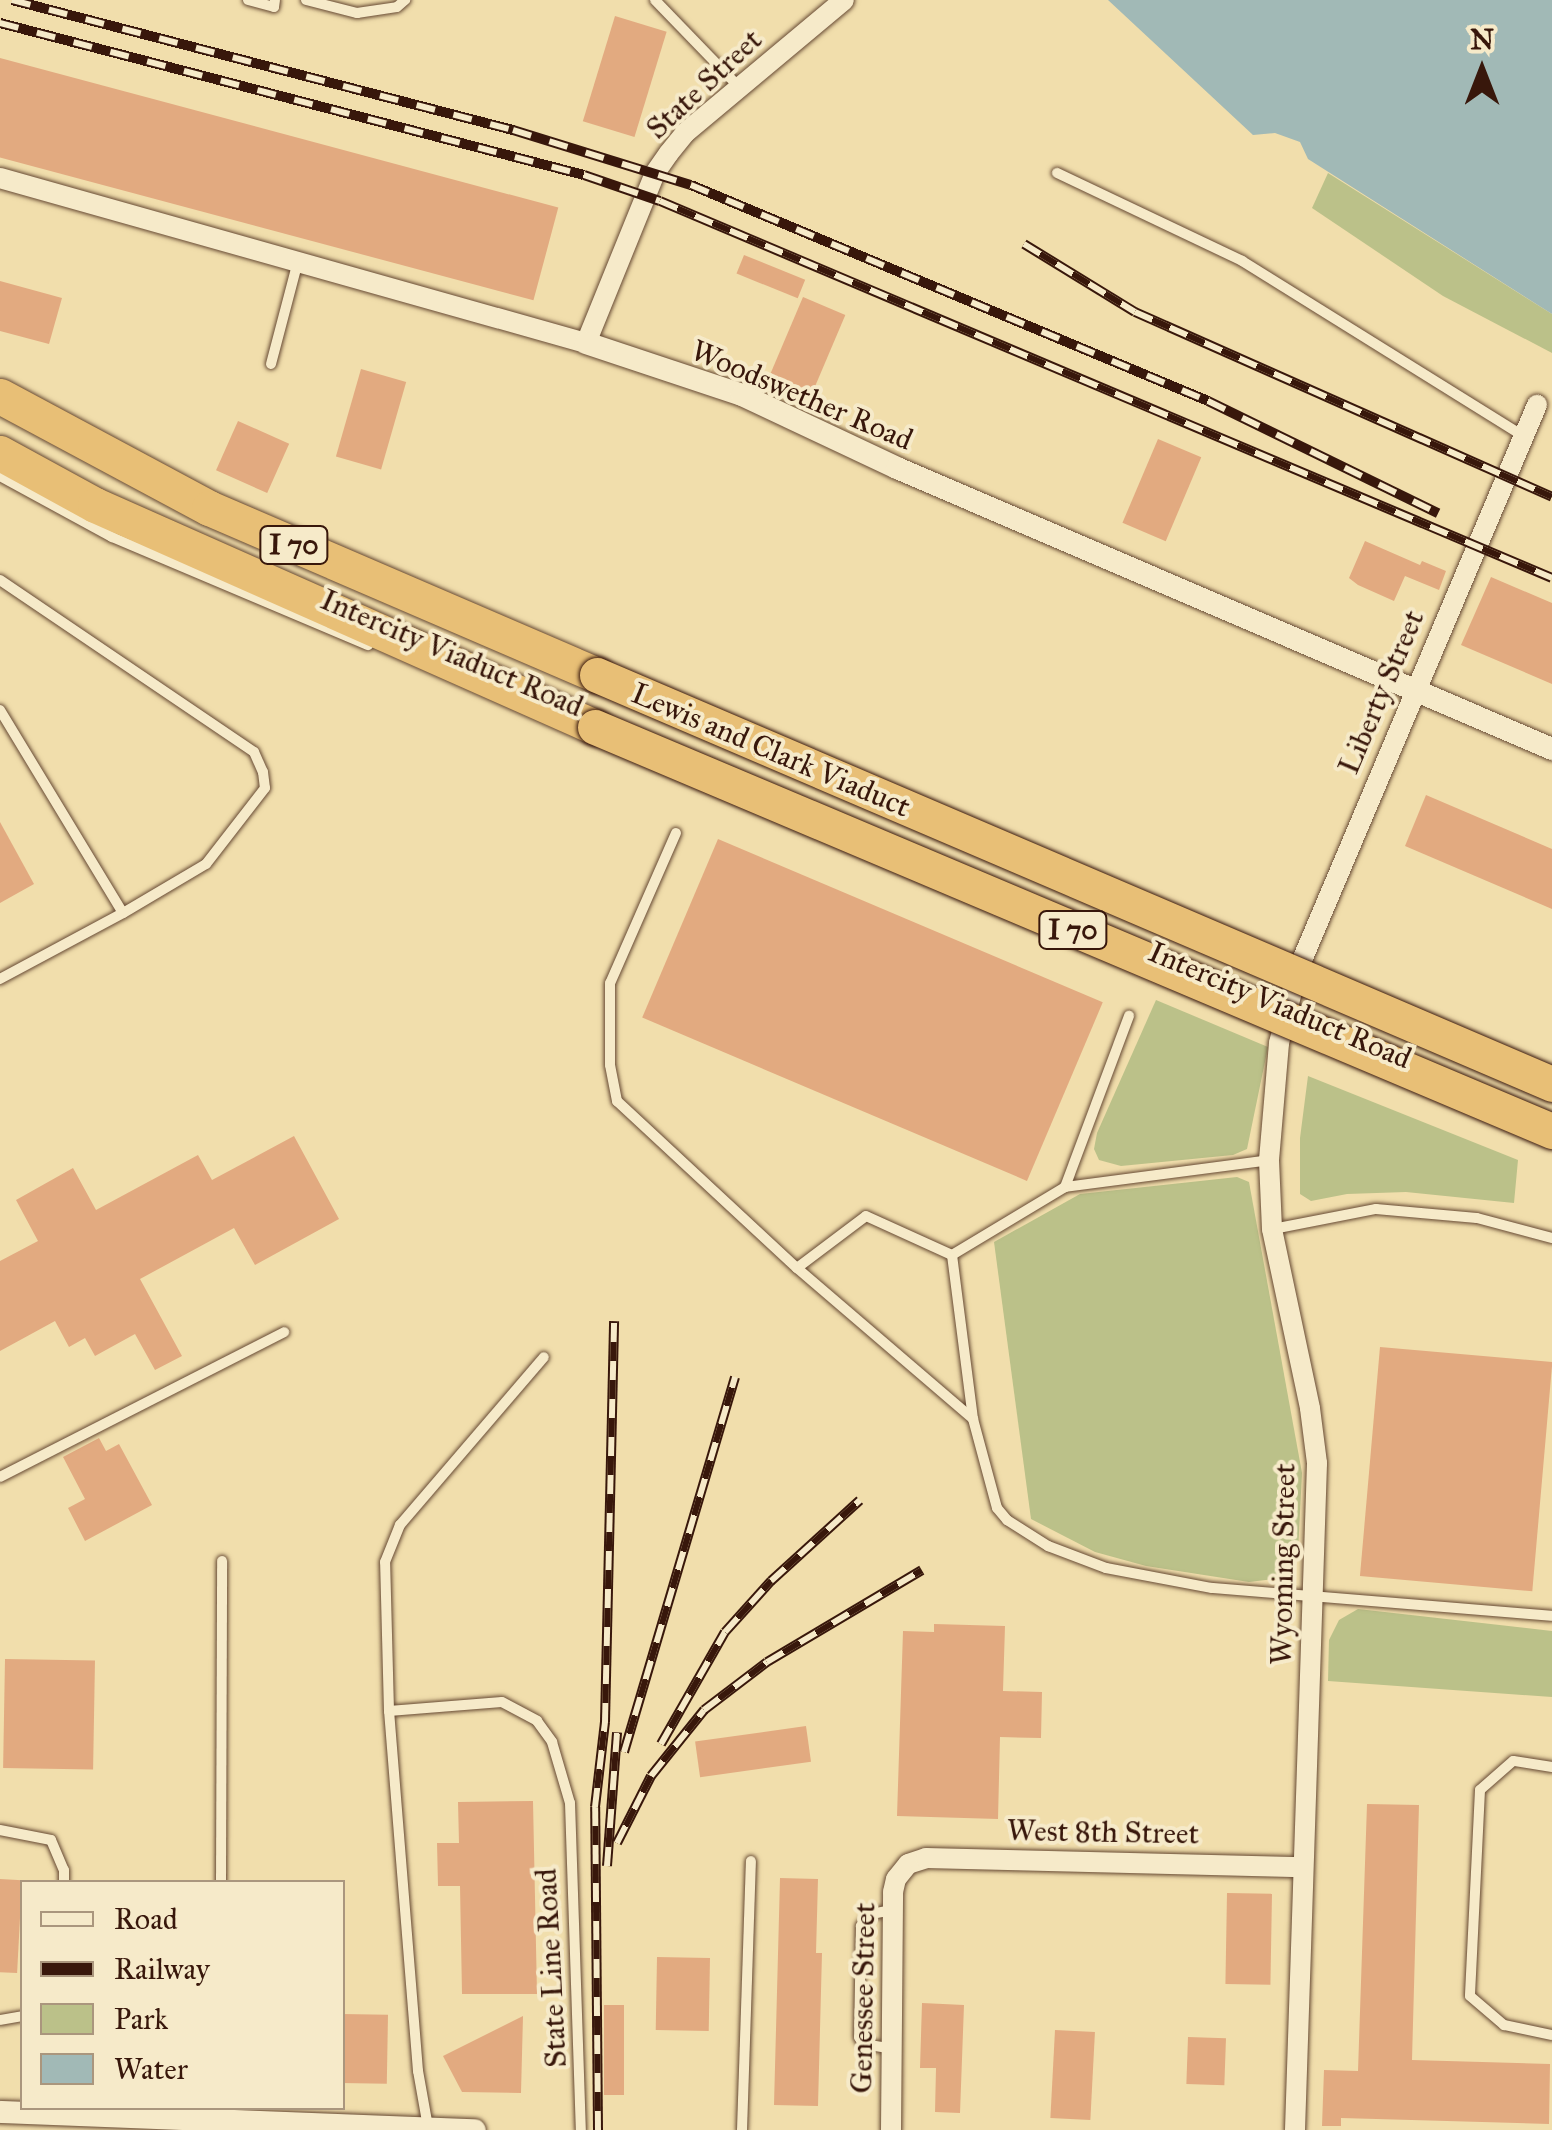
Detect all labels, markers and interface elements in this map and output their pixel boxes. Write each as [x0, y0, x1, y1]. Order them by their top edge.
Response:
north arrow [1432, 20, 1532, 120]
street label: State Street [639, 22, 769, 146]
text: N [1470, 22, 1494, 57]
street label: Woodswether Road [686, 332, 918, 458]
road number: I 70 [259, 522, 329, 568]
street label: Intercity Viaduct Road [315, 581, 589, 725]
street label: Liberty Street [1330, 605, 1432, 779]
street label: Lewis and Clark Viaduct [626, 675, 916, 825]
road number: I 70 [1038, 907, 1108, 953]
street label: Intercity Viaduct Road [1143, 933, 1417, 1077]
street label: Wyoming Street [1263, 1463, 1303, 1665]
street label: West 8th Street [1007, 1812, 1199, 1852]
street label: State Line Road [528, 1867, 574, 2069]
legend [20, 1880, 345, 2110]
text: Road [114, 1901, 178, 1937]
street label: Genessee Street [843, 1902, 883, 2094]
text: Railway [114, 1951, 210, 1987]
text: Park [114, 2001, 168, 2037]
text: Water [114, 2051, 188, 2087]

